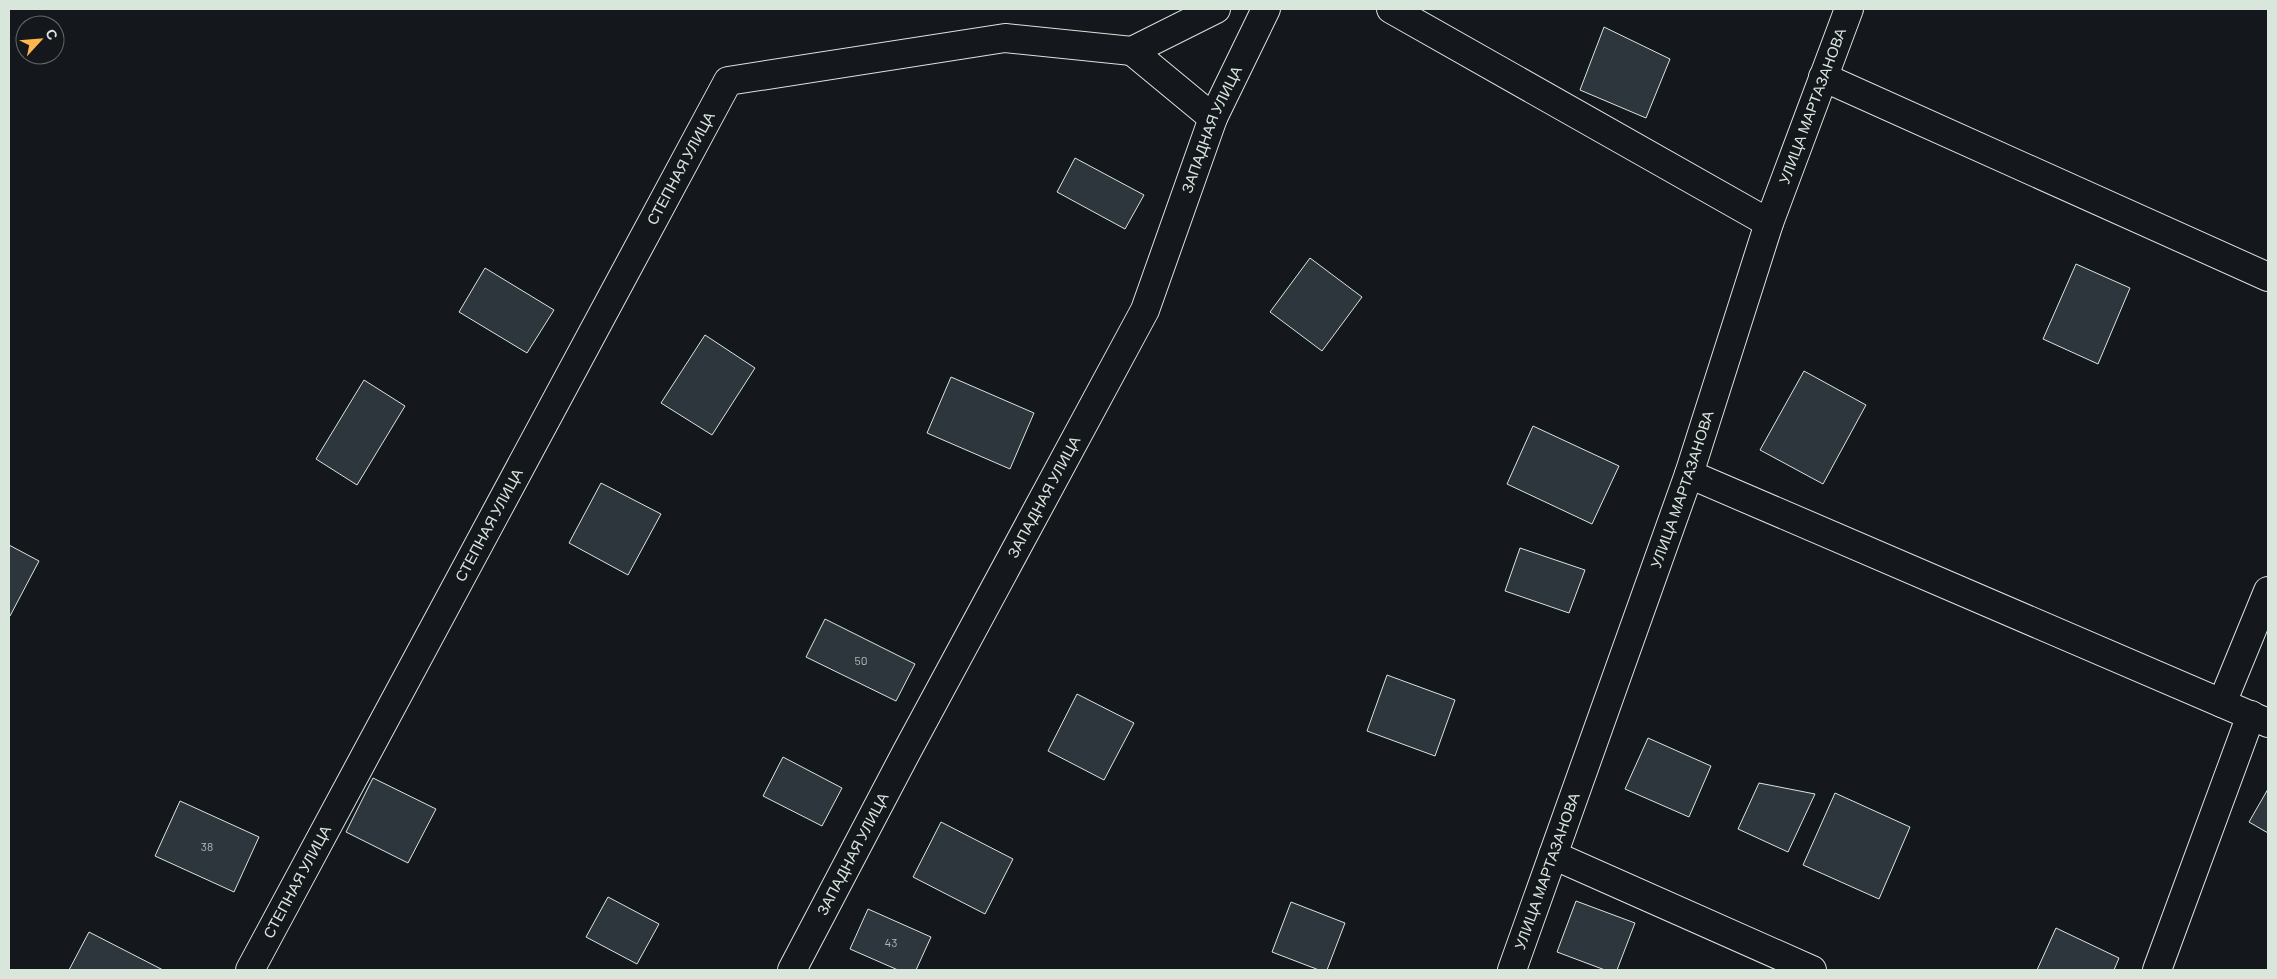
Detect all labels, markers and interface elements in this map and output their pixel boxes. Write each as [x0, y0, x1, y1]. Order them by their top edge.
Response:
north arrow [15, 15, 65, 65]
street label: УЛИЦА МАРТАЗАНОВА [1774, 25, 1849, 186]
text: С [42, 26, 62, 42]
street label: ЗАПАДНАЯ УЛИЦА [1177, 63, 1245, 195]
street label: СТЕПНАЯ УЛИЦА [642, 108, 718, 228]
street label: УЛИЦА МАРТАЗАНОВА [1646, 408, 1717, 570]
street label: ЗАПАДНАЯ УЛИЦА [1003, 432, 1083, 561]
street label: СТЕПНАЯ УЛИЦА [451, 465, 526, 584]
house number: 50 [855, 653, 867, 667]
street label: ЗАПАДНАЯ УЛИЦА [812, 789, 892, 918]
street label: УЛИЦА МАРТАЗАНОВА [1510, 790, 1583, 952]
street label: СТЕПНАЯ УЛИЦА [259, 822, 334, 941]
house number: 38 [201, 839, 213, 853]
house number: 43 [885, 935, 897, 949]

